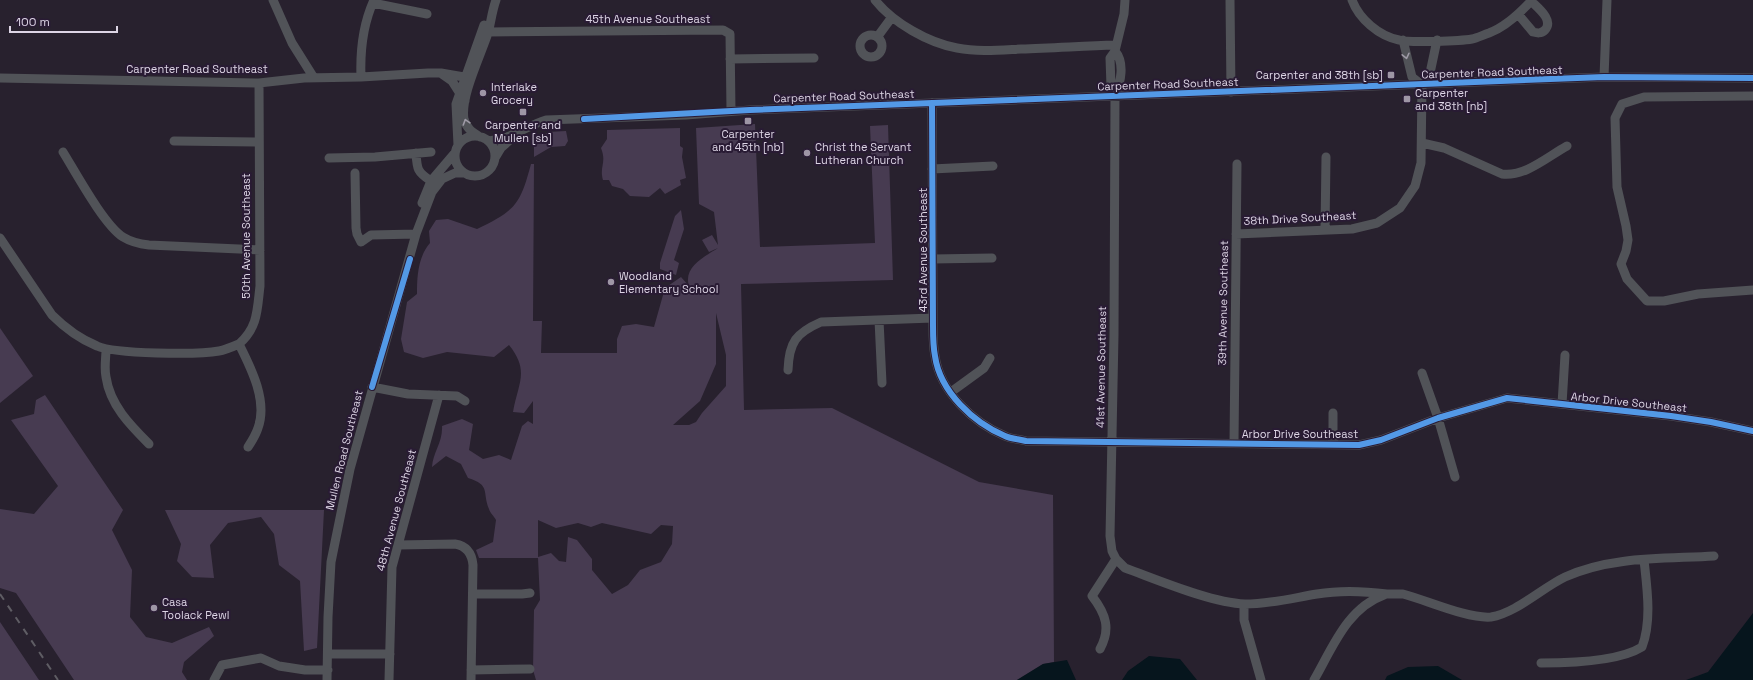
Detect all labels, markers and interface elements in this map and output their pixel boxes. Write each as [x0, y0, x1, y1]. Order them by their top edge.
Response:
scale bar [10, 8, 117, 34]
street label: 45th Avenue Southeast [585, 12, 711, 26]
text: 100 m [16, 14, 50, 30]
one-way arrow [1402, 52, 1410, 59]
street label: Carpenter Road Southeast [126, 62, 268, 76]
street label: Carpenter Road Southeast [1421, 63, 1563, 81]
place label: Carpenter and 38th [sb] [1256, 68, 1383, 82]
marker: Carpenter and 38th [sb] [1386, 70, 1396, 80]
street label: Carpenter Road Southeast [1097, 75, 1239, 93]
place label: Interlake Grocery [491, 80, 537, 107]
place label: Carpenter and 38th [nb] [1415, 86, 1487, 113]
street label: Carpenter Road Southeast [773, 87, 915, 105]
marker: Interlake Grocery [478, 88, 488, 98]
marker: Carpenter and 38th [nb] [1402, 94, 1412, 104]
marker: Carpenter and Mullen [sb] [518, 107, 528, 117]
marker: Carpenter and 45th [nb] [743, 116, 753, 126]
place label: Carpenter and Mullen [sb] [485, 118, 561, 145]
one-way arrow [462, 119, 471, 126]
place label: Carpenter and 45th [nb] [712, 127, 784, 154]
place label: Christ the Servant Lutheran Church [815, 140, 911, 167]
marker: Christ the Servant Lutheran Church [802, 148, 812, 158]
street label: 50th Avenue Southeast [239, 173, 253, 299]
street label: 43rd Avenue Southeast [916, 188, 930, 312]
street label: 38th Drive Southeast [1243, 208, 1357, 228]
street label: 39th Avenue Southeast [1215, 240, 1231, 366]
place label: Woodland Elementary School [619, 269, 718, 296]
marker: Woodland Elementary School [606, 277, 616, 287]
street label: 41st Avenue Southeast [1093, 306, 1109, 428]
street label: Mullen Road Southeast [322, 389, 366, 511]
street label: Arbor Drive Southeast [1570, 389, 1688, 415]
street label: Arbor Drive Southeast [1242, 427, 1358, 441]
street label: 48th Avenue Southeast [373, 448, 419, 572]
place label: Casa Toolack Pewl [162, 595, 230, 622]
marker: Casa Toolack Pewl [149, 603, 159, 613]

